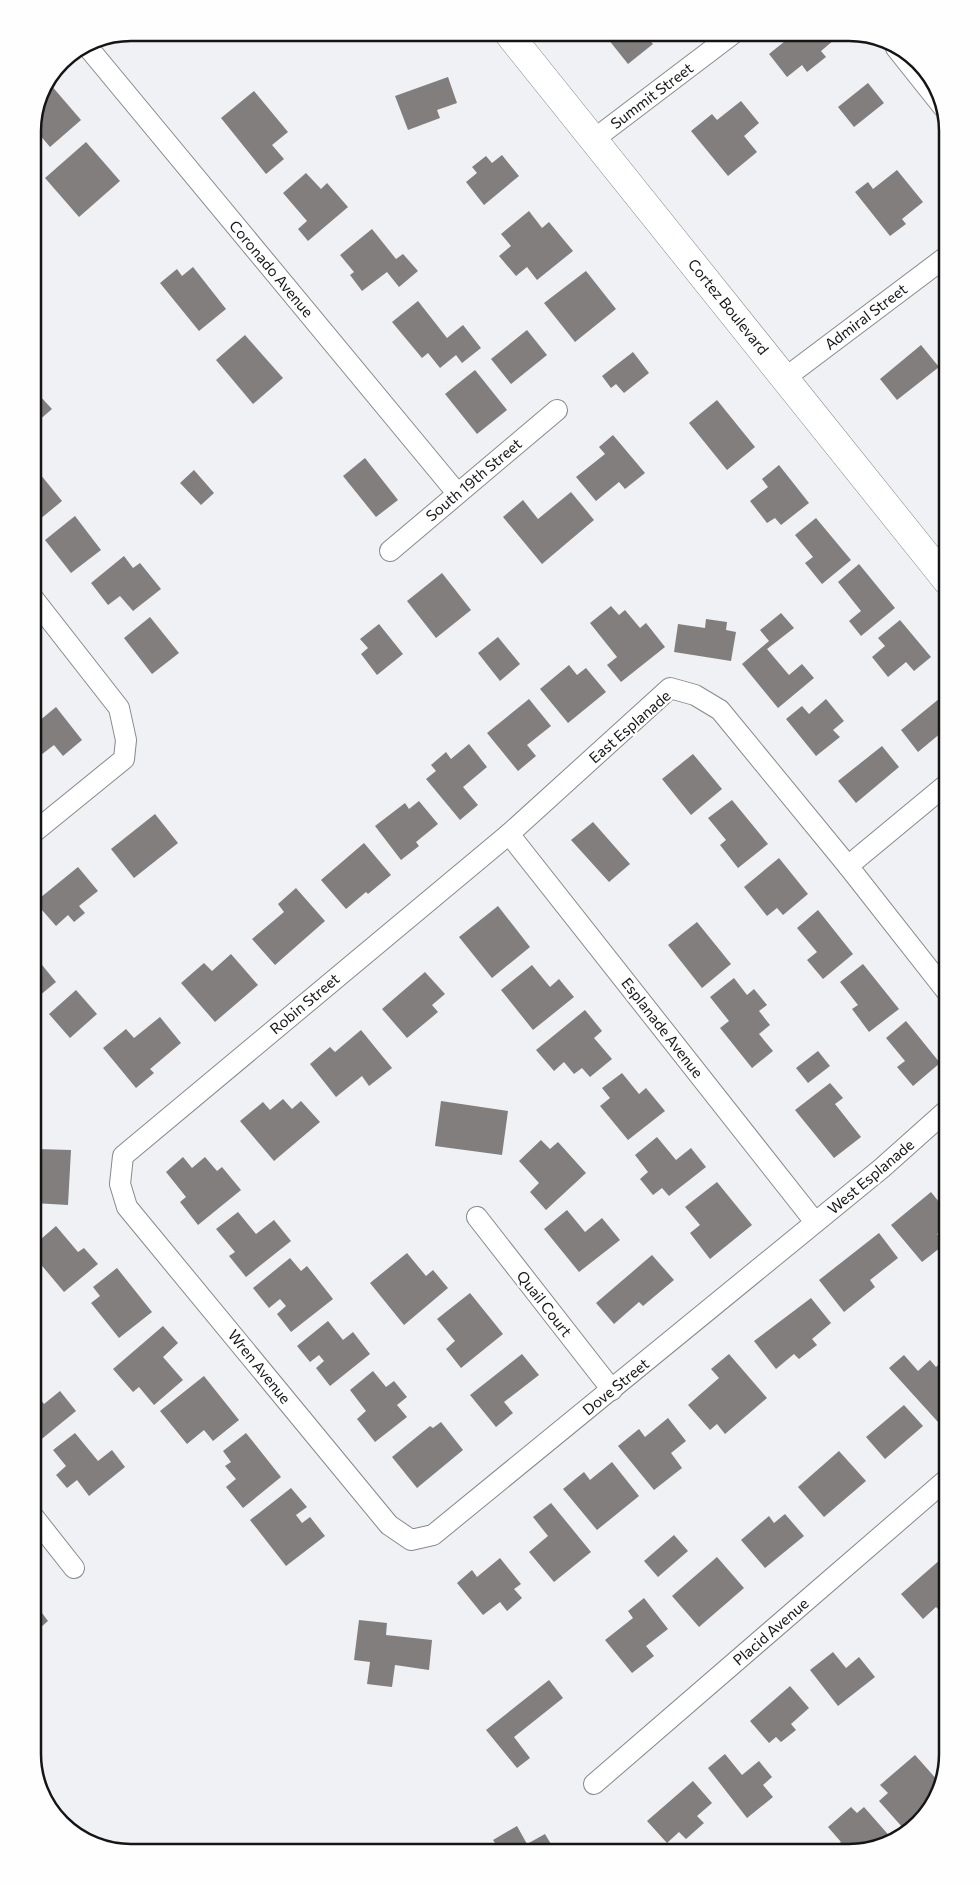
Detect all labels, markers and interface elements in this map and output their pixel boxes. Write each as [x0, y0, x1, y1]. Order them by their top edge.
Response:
street label: Summit Street [607, 58, 696, 132]
street label: Coronado Avenue [226, 216, 318, 321]
street label: Cortez Boulevard [685, 255, 773, 358]
street label: Admiral Street [821, 279, 910, 353]
street label: South 19th Street [422, 434, 525, 524]
street label: East Esplanade [585, 686, 674, 766]
street label: Robin Street [266, 969, 343, 1037]
street label: Esplanade Avenue [618, 974, 708, 1081]
street label: West Esplanade [824, 1135, 917, 1218]
street label: Quail Court [513, 1267, 576, 1340]
street label: Wren Avenue [225, 1326, 295, 1407]
street label: Dove Street [578, 1354, 652, 1419]
street label: Placid Avenue [729, 1594, 812, 1669]

